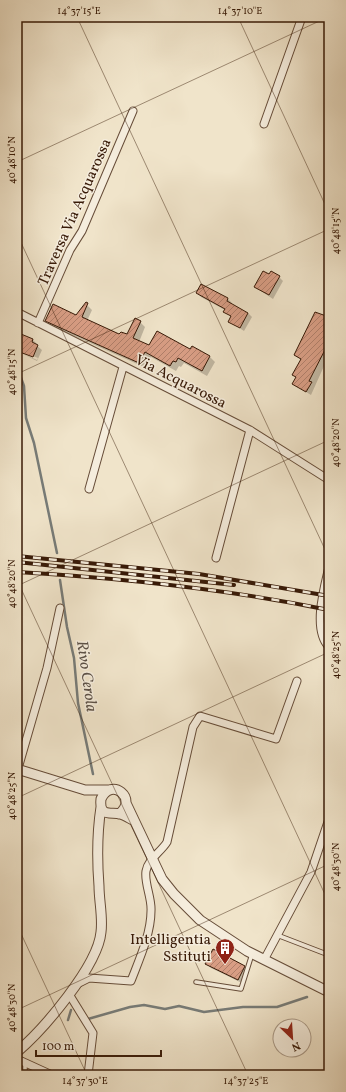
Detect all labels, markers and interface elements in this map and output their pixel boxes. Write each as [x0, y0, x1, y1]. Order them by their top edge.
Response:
text: 14°37'15"E [57, 4, 101, 18]
text: 14°37'10"E [218, 4, 262, 18]
text: 40°48'10"N [5, 135, 19, 184]
street label: Traversa Via Acquarossa [33, 136, 117, 290]
text: 40°48'15"N [329, 207, 343, 254]
text: 40°48'15"N [5, 348, 19, 395]
street label: Via Acquarossa [131, 350, 230, 414]
text: 40°48'20"N [329, 418, 343, 468]
text: 40°48'20"N [5, 559, 19, 609]
text: 40°48'25"N [329, 630, 343, 679]
water label: Rivo Cerola [70, 639, 102, 714]
text: 40°48'25"N [5, 771, 19, 820]
text: 40°48'30"N [329, 842, 343, 891]
place label: Intelligentia Sstituti [130, 930, 211, 968]
building icon: Intelligentia Sstituti [214, 937, 236, 965]
text: 40°48'30"N [5, 983, 19, 1032]
north arrow [272, 1018, 312, 1058]
scale bar [36, 1032, 161, 1058]
text: N [289, 1037, 302, 1054]
text: 100 m [42, 1039, 75, 1055]
text: 14°37'30"E [62, 1074, 108, 1088]
text: 14°37'25"E [224, 1074, 268, 1088]

